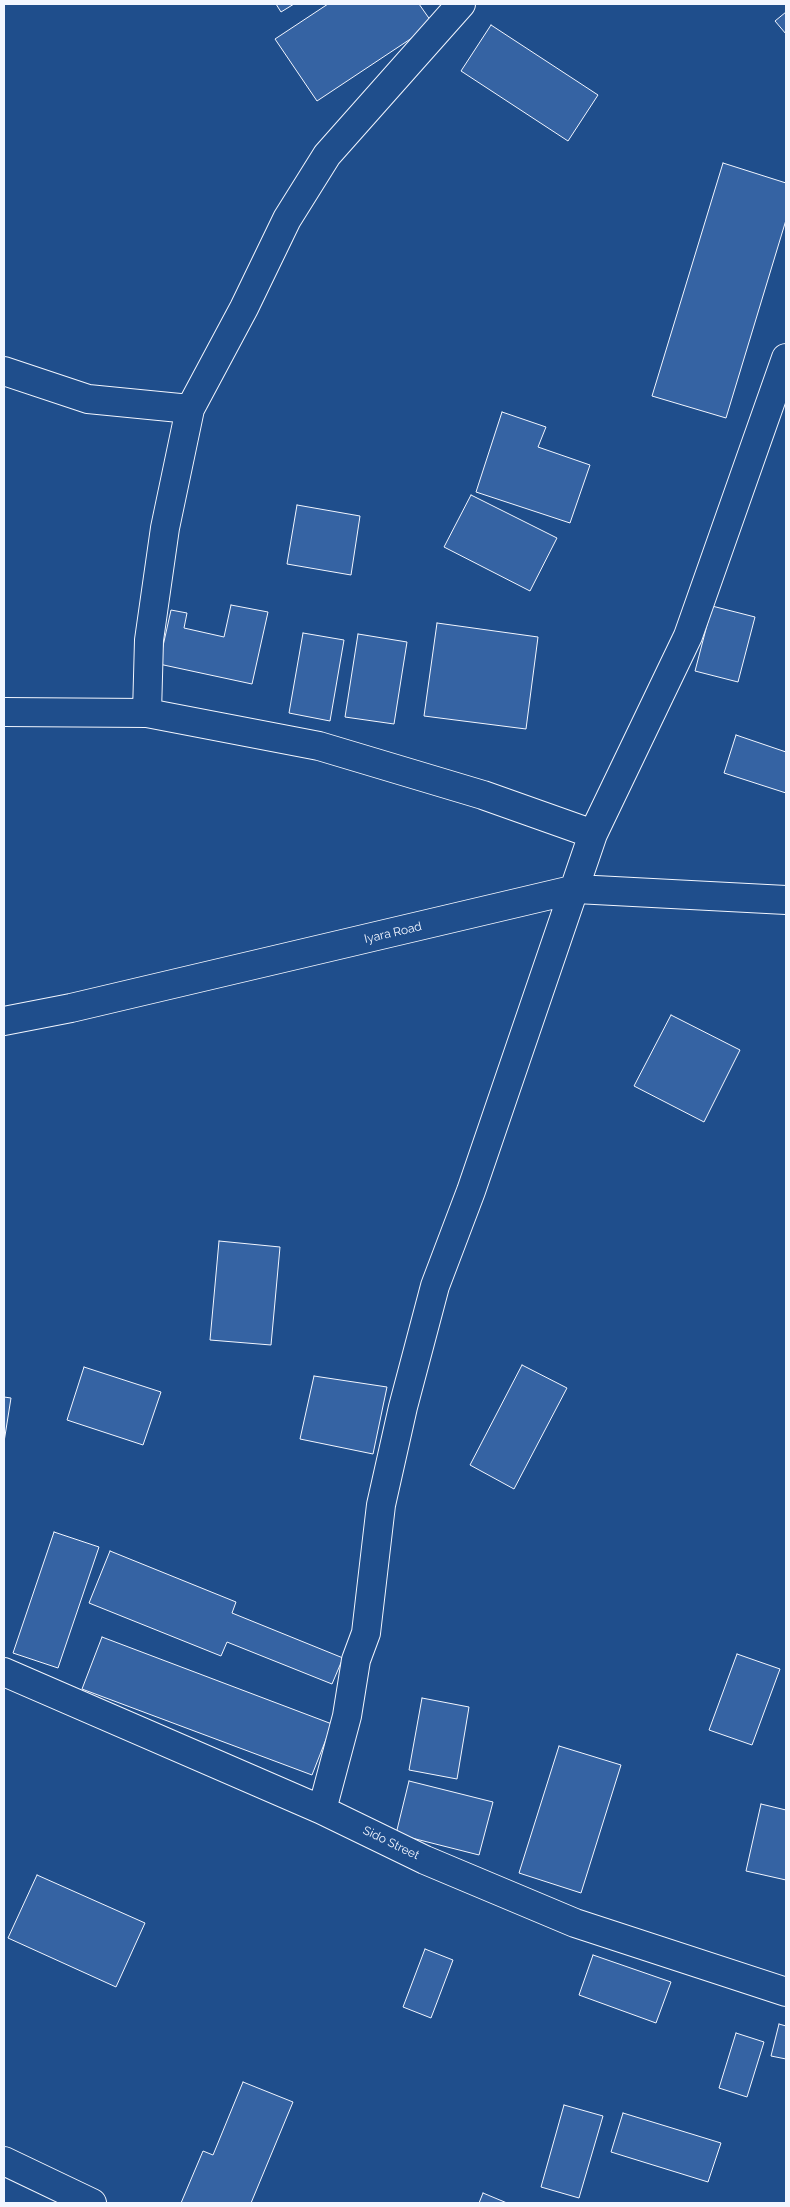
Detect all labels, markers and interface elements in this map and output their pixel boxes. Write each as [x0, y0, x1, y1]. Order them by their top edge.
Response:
street label: Iyara Road [363, 919, 423, 947]
street label: Sido Street [361, 1823, 421, 1863]

